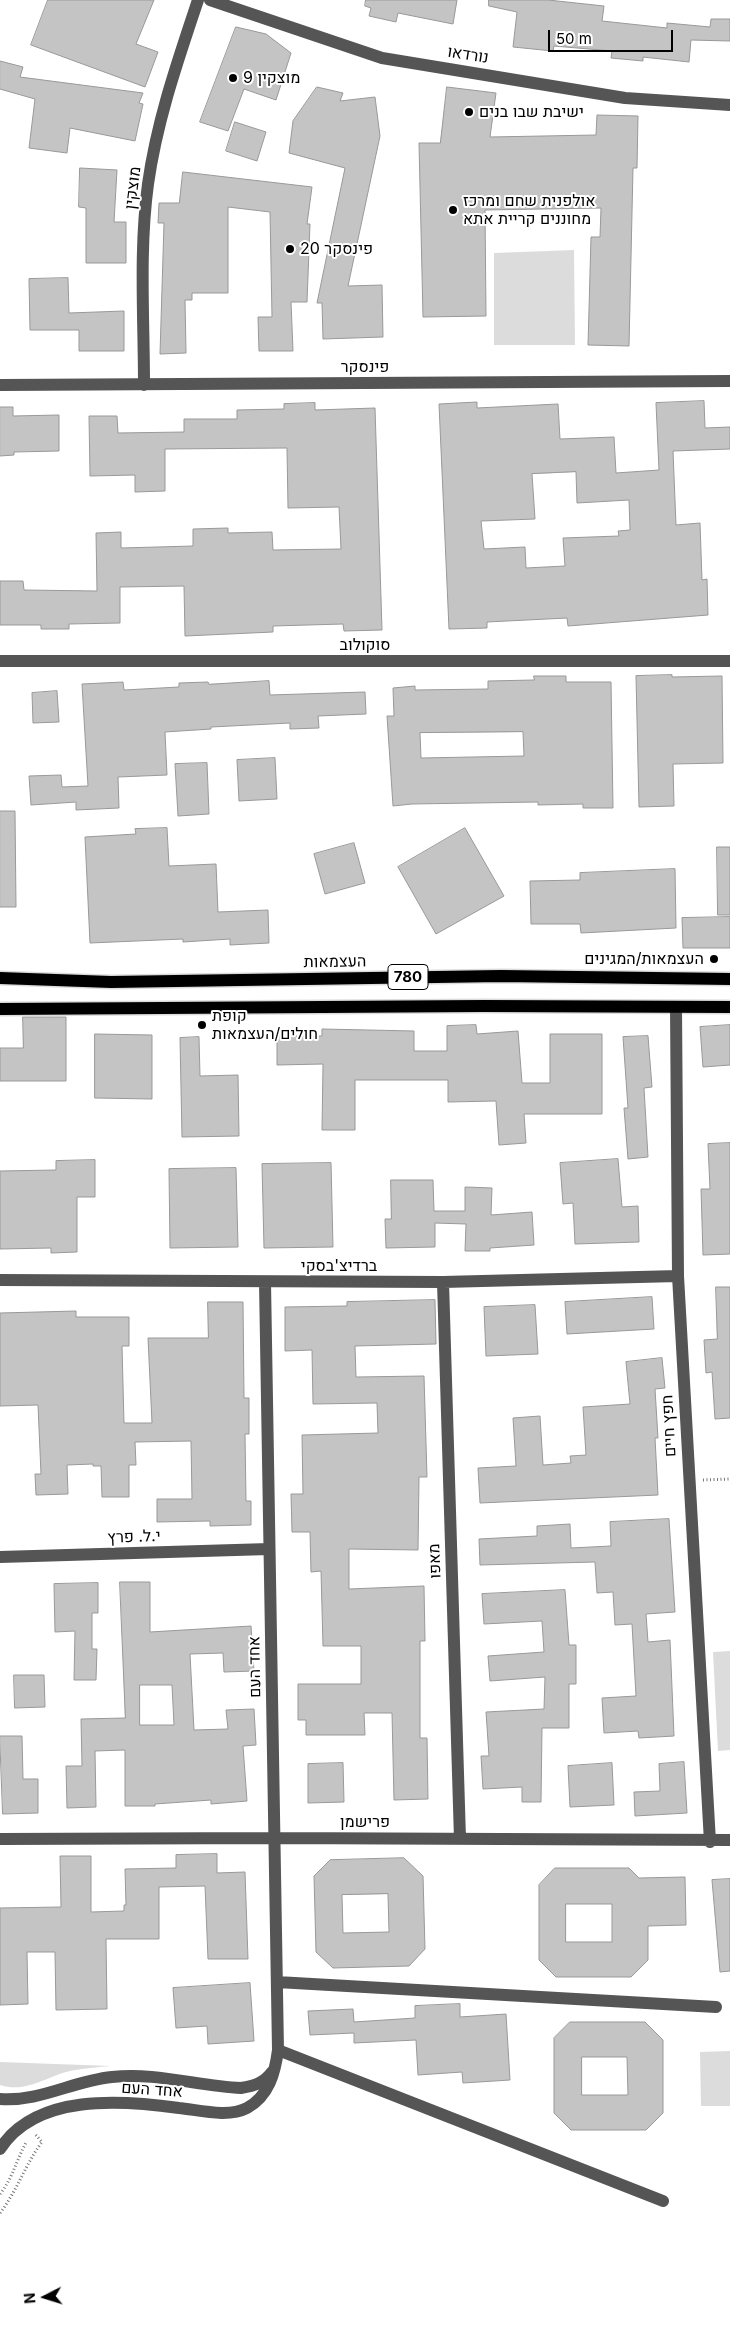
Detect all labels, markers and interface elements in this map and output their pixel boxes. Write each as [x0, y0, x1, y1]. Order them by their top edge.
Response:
scale bar [550, 20, 675, 52]
text: 50 m [556, 29, 592, 48]
street label: נורדאו [446, 42, 490, 68]
place label: מוצקין 9 [243, 68, 300, 88]
marker: מוצקין 9 [227, 72, 239, 84]
place label: ישיבת שבו בנים [479, 102, 584, 122]
marker: ישיבת שבו בנים [463, 106, 475, 118]
street label: מוצקין [121, 165, 145, 211]
place label: אולפנית שחם ומרכז מחוננים קריית אתא [463, 191, 595, 229]
marker: אולפנית שחם ומרכז מחוננים קריית אתא [447, 204, 459, 216]
place label: פינסקר 20 [300, 239, 373, 259]
marker: פינסקר 20 [284, 243, 296, 255]
street label: פינסקר [341, 357, 389, 377]
street label: סוקולוב [340, 635, 390, 655]
place label: העצמאות/המגינים [584, 949, 704, 969]
street label: העצמאות [304, 952, 366, 972]
marker: העצמאות/המגינים [708, 953, 720, 965]
road number: 780 [388, 964, 428, 990]
place label: קופת חולים/העצמאות [212, 1006, 318, 1044]
marker: קופת חולים/העצמאות [196, 1019, 208, 1031]
street label: ברדיצ'בסקי [301, 1256, 377, 1276]
street label: חפץ חיים [658, 1394, 680, 1458]
street label: י.ל. פרץ [107, 1526, 161, 1548]
street label: מאפו [425, 1543, 445, 1579]
street label: אחד העם [245, 1636, 265, 1698]
street label: פרישמן [340, 1812, 390, 1832]
street label: אחד העם [121, 2078, 183, 2102]
north arrow [20, 2272, 70, 2322]
text: N [21, 2292, 38, 2304]

